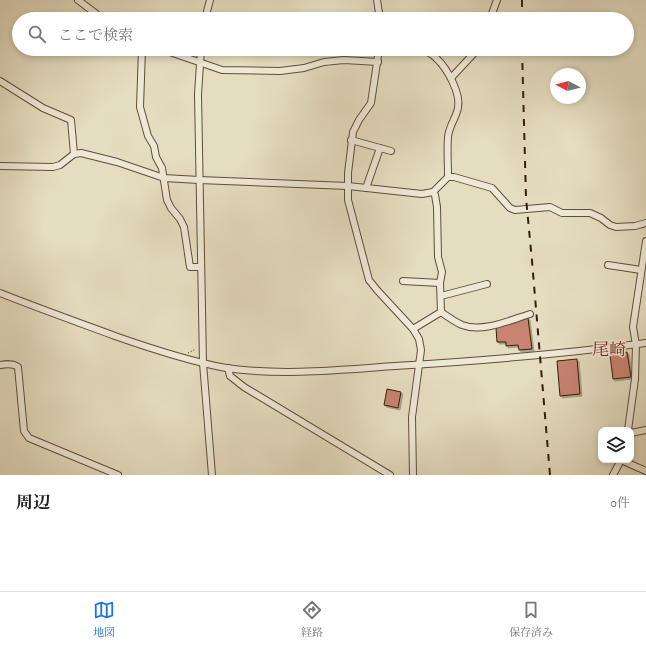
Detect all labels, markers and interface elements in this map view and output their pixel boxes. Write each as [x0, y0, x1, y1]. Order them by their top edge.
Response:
search box [12, 12, 634, 56]
icon: search [26, 23, 48, 45]
text: ここで検索 [58, 26, 133, 45]
north arrow [550, 68, 586, 104]
district label: 尾崎 [592, 339, 626, 361]
map controls [598, 427, 634, 463]
button: layers [598, 427, 634, 463]
text: 周辺 [16, 492, 50, 514]
text: 0件 [610, 495, 630, 511]
tab: 地図 [93, 599, 115, 640]
tab: 経路 [301, 599, 323, 640]
tab: 保存済み [509, 599, 553, 640]

